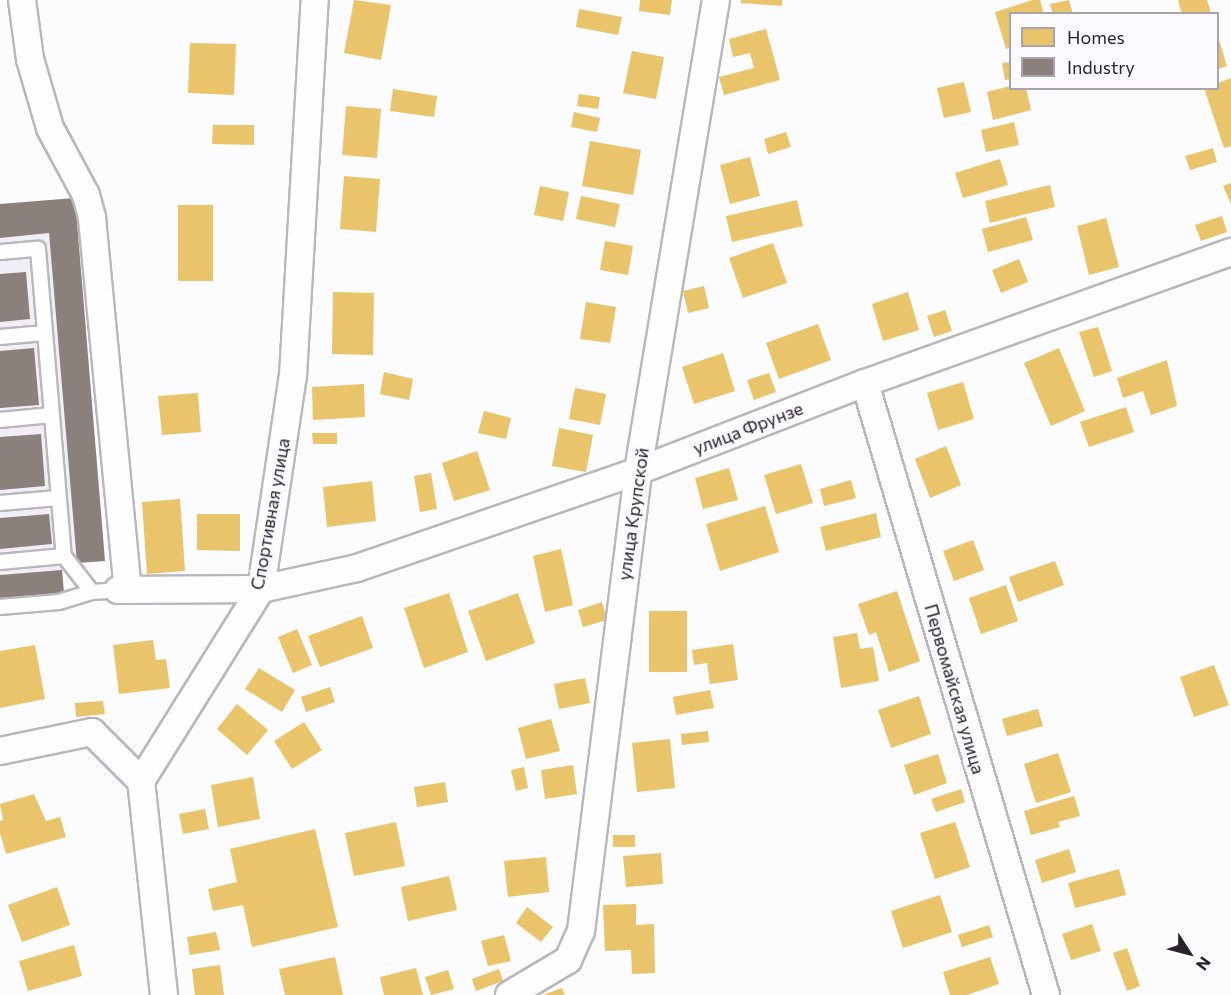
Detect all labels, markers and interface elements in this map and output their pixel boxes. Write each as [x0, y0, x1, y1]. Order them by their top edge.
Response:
legend [1009, 12, 1219, 90]
text: Homes [1067, 26, 1125, 48]
text: Industry [1067, 56, 1135, 78]
street label: улица Фрунзе [690, 397, 806, 459]
street label: Спортивная улица [246, 436, 294, 592]
street label: улица Крупской [613, 446, 653, 582]
street label: Первомайская улица [920, 601, 990, 777]
north arrow [1159, 923, 1219, 983]
text: N [1193, 953, 1215, 974]

